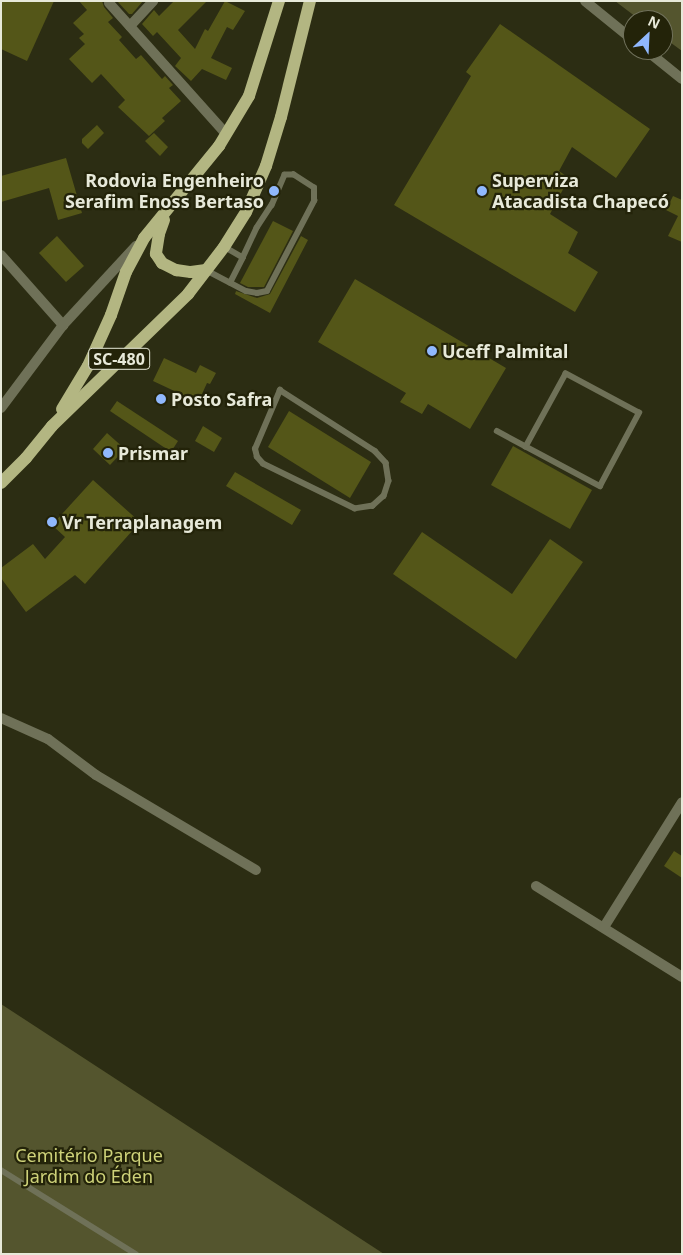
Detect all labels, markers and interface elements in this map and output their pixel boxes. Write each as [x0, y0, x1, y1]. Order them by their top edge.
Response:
north arrow [623, 10, 673, 60]
text: N [645, 11, 663, 33]
place label: Rodovia Engenheiro Serafim Enoss Bertaso [65, 170, 264, 212]
place label: Superviza Atacadista Chapecó [492, 170, 669, 212]
marker: Rodovia Engenheiro Serafim Enoss Bertaso [268, 185, 280, 197]
marker: Superviza Atacadista Chapecó [476, 185, 488, 197]
place label: Uceff Palmital [442, 340, 568, 362]
marker: Uceff Palmital [426, 345, 438, 357]
road number: SC-480 [88, 346, 150, 372]
place label: Posto Safra [171, 388, 272, 410]
marker: Posto Safra [155, 393, 167, 405]
place label: Prismar [118, 442, 188, 464]
marker: Prismar [102, 447, 114, 459]
place label: Vr Terraplanagem [62, 511, 222, 533]
marker: Vr Terraplanagem [46, 516, 58, 528]
park label: Cemitério Parque Jardim do Éden [15, 1145, 163, 1188]

